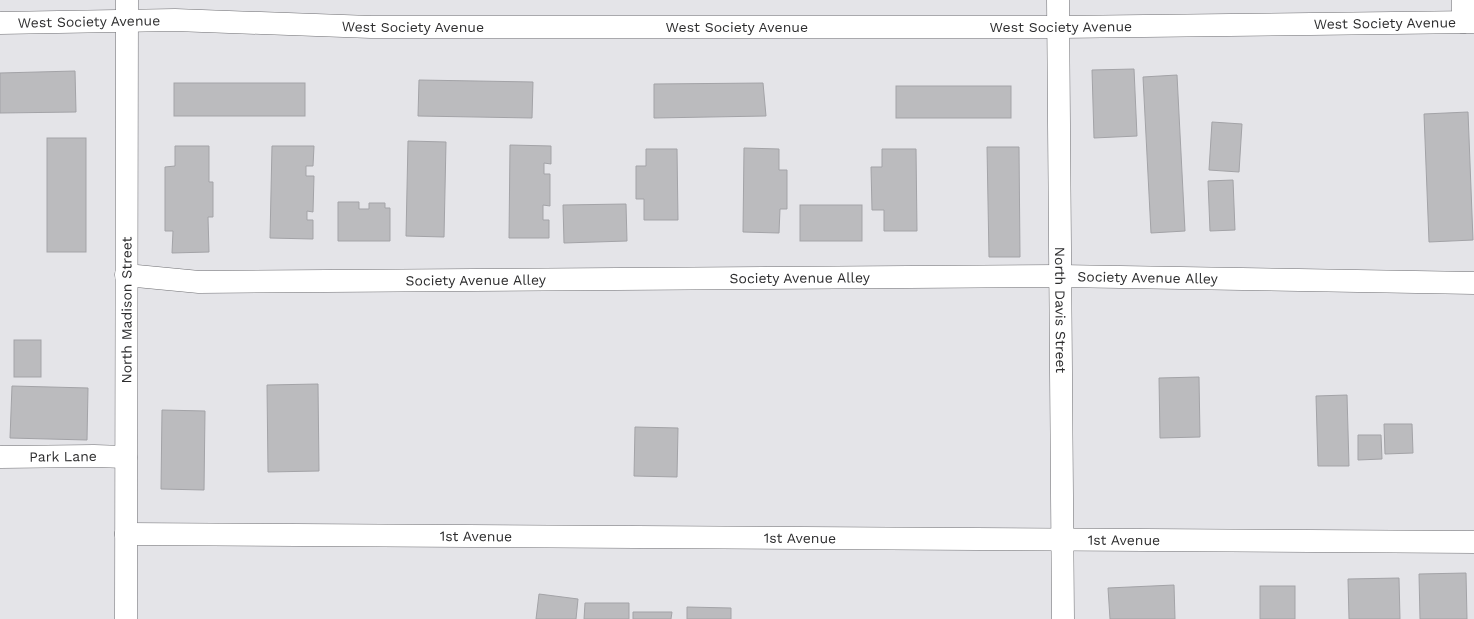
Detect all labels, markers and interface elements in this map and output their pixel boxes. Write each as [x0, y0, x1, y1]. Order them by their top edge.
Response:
street label: West Society Avenue [18, 12, 160, 31]
street label: West Society Avenue [1314, 14, 1456, 32]
street label: West Society Avenue [341, 18, 484, 35]
street label: West Society Avenue [990, 18, 1132, 35]
street label: West Society Avenue [666, 19, 808, 35]
street label: North Madison Street [118, 236, 135, 383]
street label: North Davis Street [1052, 247, 1069, 373]
street label: Society Avenue Alley [1077, 268, 1219, 287]
street label: Society Avenue Alley [729, 269, 871, 286]
street label: Society Avenue Alley [405, 272, 547, 289]
street label: Park Lane [29, 448, 97, 465]
street label: 1st Avenue [440, 528, 512, 544]
street label: 1st Avenue [764, 530, 836, 546]
street label: 1st Avenue [1088, 532, 1160, 548]

